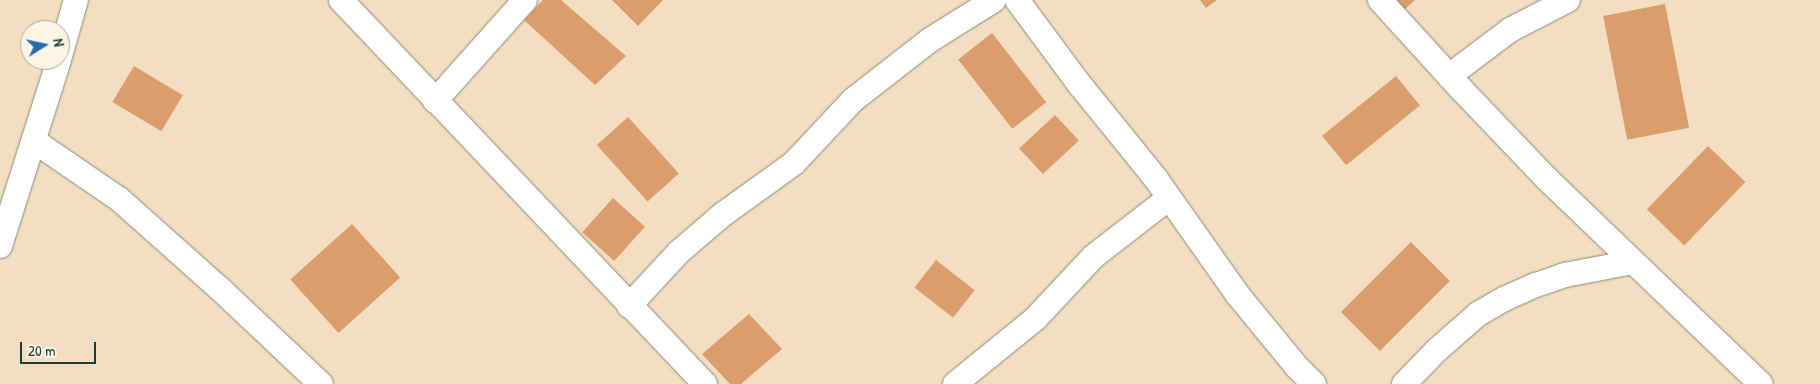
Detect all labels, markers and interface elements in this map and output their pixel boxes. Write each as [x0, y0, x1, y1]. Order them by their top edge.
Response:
north arrow [20, 20, 70, 70]
text: N [49, 37, 69, 48]
scale bar [22, 332, 99, 364]
text: 20 m [28, 340, 55, 361]

